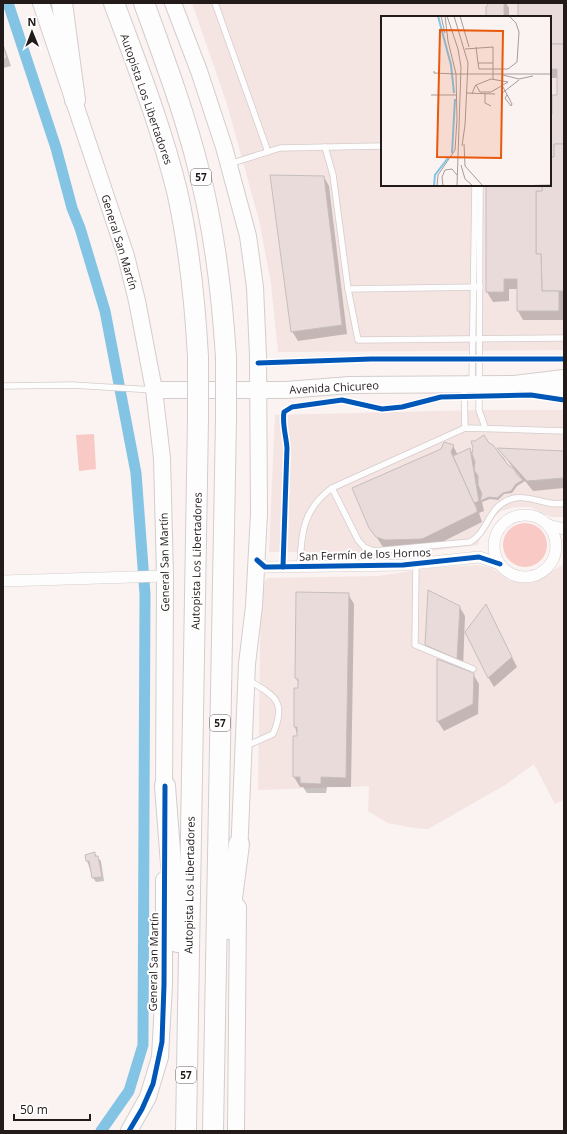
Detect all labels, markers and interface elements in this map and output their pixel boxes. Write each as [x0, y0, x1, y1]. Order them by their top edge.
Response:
north arrow [12, 12, 52, 52]
text: N [27, 14, 36, 29]
inset map [381, 16, 551, 186]
street label: Autopista Los Libertadores [118, 32, 176, 166]
road number: 57 [191, 169, 211, 185]
street label: General San Martín [98, 192, 142, 292]
street label: Avenida Chicureo [289, 377, 380, 397]
street label: Autopista Los Libertadores [187, 492, 205, 630]
street label: General San Martín [156, 512, 172, 612]
street label: San Fermín de los Hornos [299, 544, 431, 564]
road number: 57 [210, 715, 230, 731]
street label: Autopista Los Libertadores [180, 816, 198, 954]
street label: General San Martín [145, 912, 161, 1012]
road number: 57 [176, 1067, 196, 1083]
scale bar [14, 1096, 90, 1122]
text: 50 m [20, 1101, 48, 1118]

